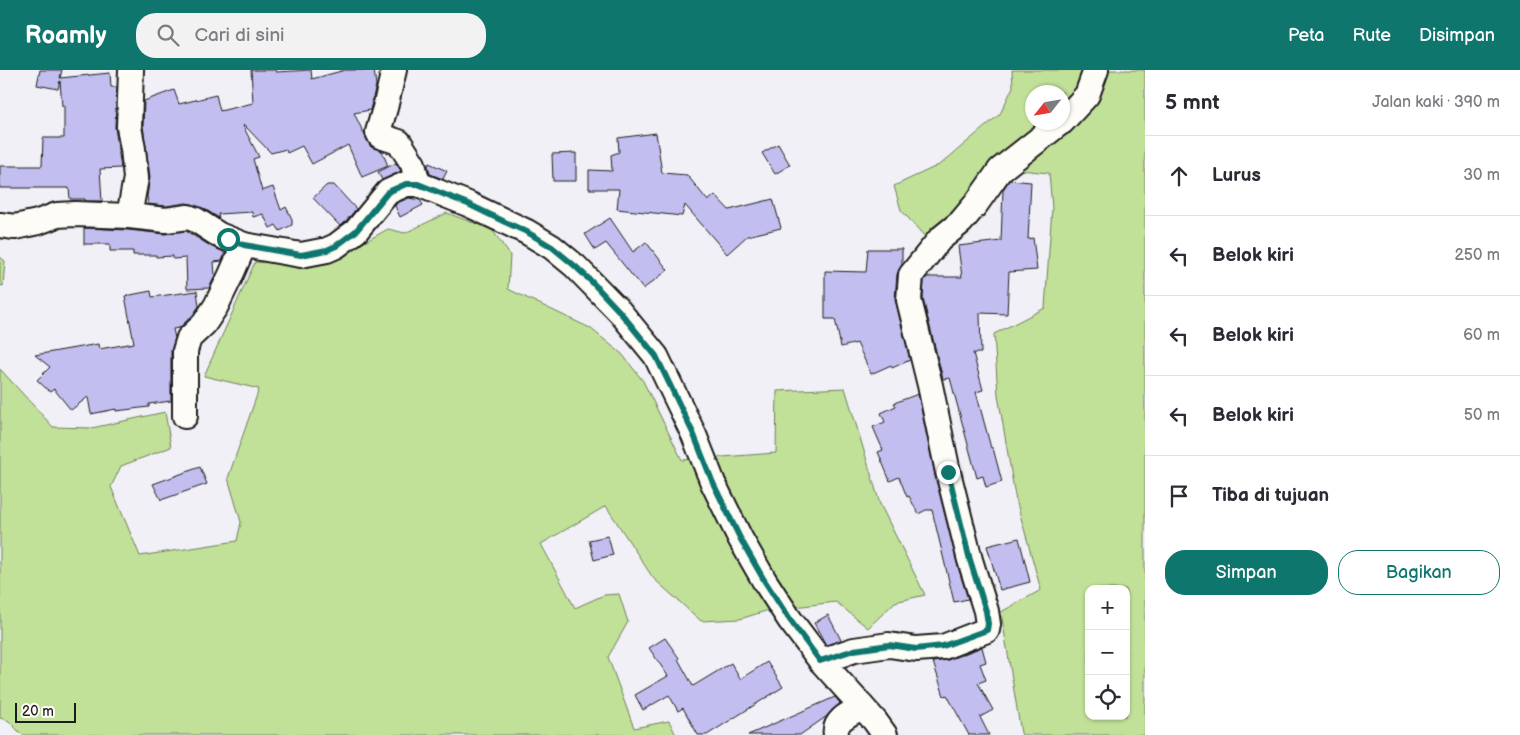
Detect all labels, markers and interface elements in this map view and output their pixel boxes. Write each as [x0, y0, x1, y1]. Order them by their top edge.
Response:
search box [136, 13, 486, 58]
text: Roamly [25, 21, 106, 50]
icon: search [154, 21, 182, 49]
text: Cari di sini [194, 24, 285, 47]
text: Peta [1288, 25, 1324, 46]
text: Rute [1352, 25, 1391, 46]
text: Disimpan [1419, 25, 1495, 46]
north arrow [1025, 85, 1070, 130]
text: 5 mnt [1165, 90, 1219, 115]
text: Jalan kaki · 390 m [1372, 93, 1500, 112]
icon: ahead [1165, 162, 1193, 190]
text: Lurus [1212, 164, 1261, 187]
text: 30 m [1463, 166, 1500, 185]
route start [217, 228, 240, 251]
icon: left [1165, 242, 1193, 270]
text: Belok kiri [1212, 244, 1294, 267]
text: 250 m [1454, 246, 1500, 265]
icon: left [1165, 322, 1193, 350]
text: Belok kiri [1212, 324, 1294, 347]
text: 60 m [1463, 326, 1500, 345]
icon: left [1165, 402, 1193, 430]
text: Belok kiri [1212, 404, 1294, 427]
text: 50 m [1464, 406, 1500, 425]
route end [937, 461, 960, 484]
icon: arrive [1165, 482, 1193, 510]
text: Tiba di tujuan [1212, 484, 1329, 507]
button: Simpan [1165, 550, 1328, 595]
button: Bagikan [1338, 550, 1500, 595]
map controls [1085, 585, 1130, 720]
button: + [1085, 585, 1130, 630]
button: − [1085, 630, 1130, 675]
button: locate [1085, 675, 1130, 720]
scale bar [15, 700, 76, 723]
text: 20 m [22, 703, 54, 720]

